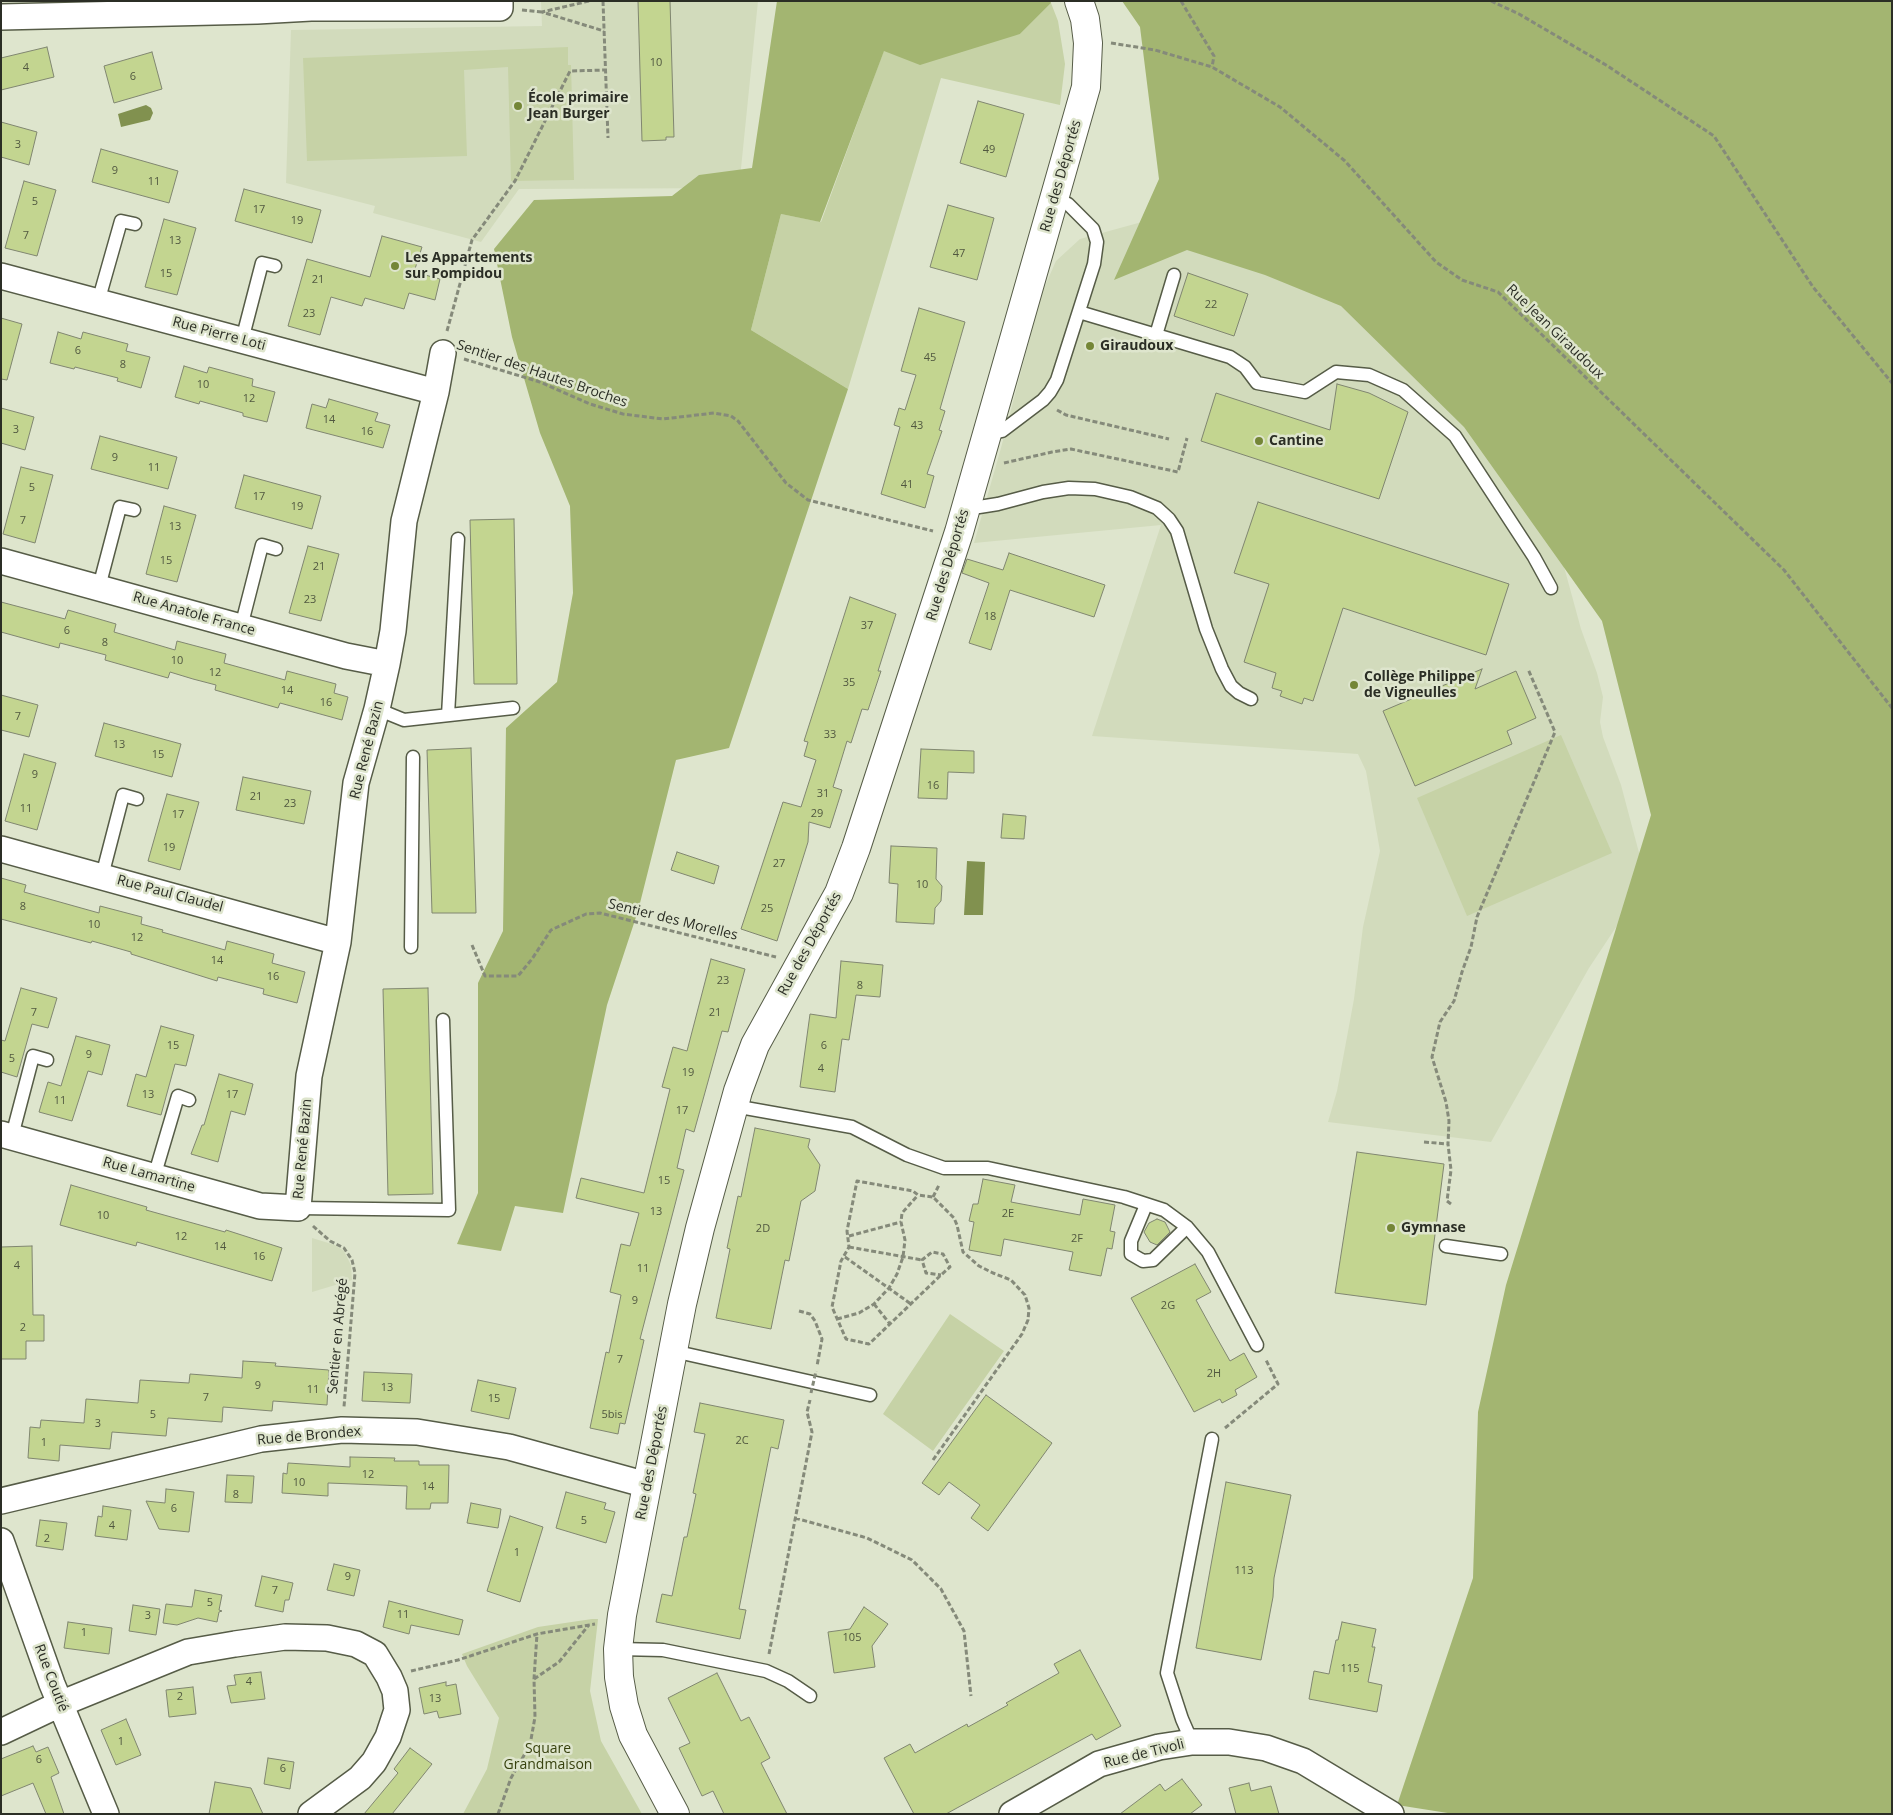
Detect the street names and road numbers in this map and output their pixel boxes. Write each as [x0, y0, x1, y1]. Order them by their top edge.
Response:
street label: Rue des Déportés [1037, 118, 1085, 234]
street label: Rue Jean Giraudoux [1503, 281, 1607, 383]
street label: Rue Pierre Loti [171, 313, 267, 355]
street label: Sentier des Hautes Broches [454, 337, 630, 411]
street label: Rue des Déportés [923, 507, 973, 623]
street label: Rue Anatole France [131, 589, 257, 639]
street label: Rue René Bazin [347, 699, 387, 801]
street label: Rue Paul Claudel [115, 872, 225, 916]
street label: Rue des Déportés [775, 889, 845, 999]
street label: Sentier des Morelles [607, 896, 739, 944]
street label: Rue René Bazin [290, 1098, 316, 1200]
street label: Rue Lamartine [101, 1154, 197, 1196]
street label: Sentier en Abrégé [325, 1277, 351, 1395]
street label: Rue des Déportés [633, 1405, 671, 1521]
street label: Rue de Brondex [256, 1423, 362, 1449]
street label: Rue Coutié [30, 1642, 72, 1714]
street label: Rue de Tivoli [1102, 1736, 1186, 1772]

